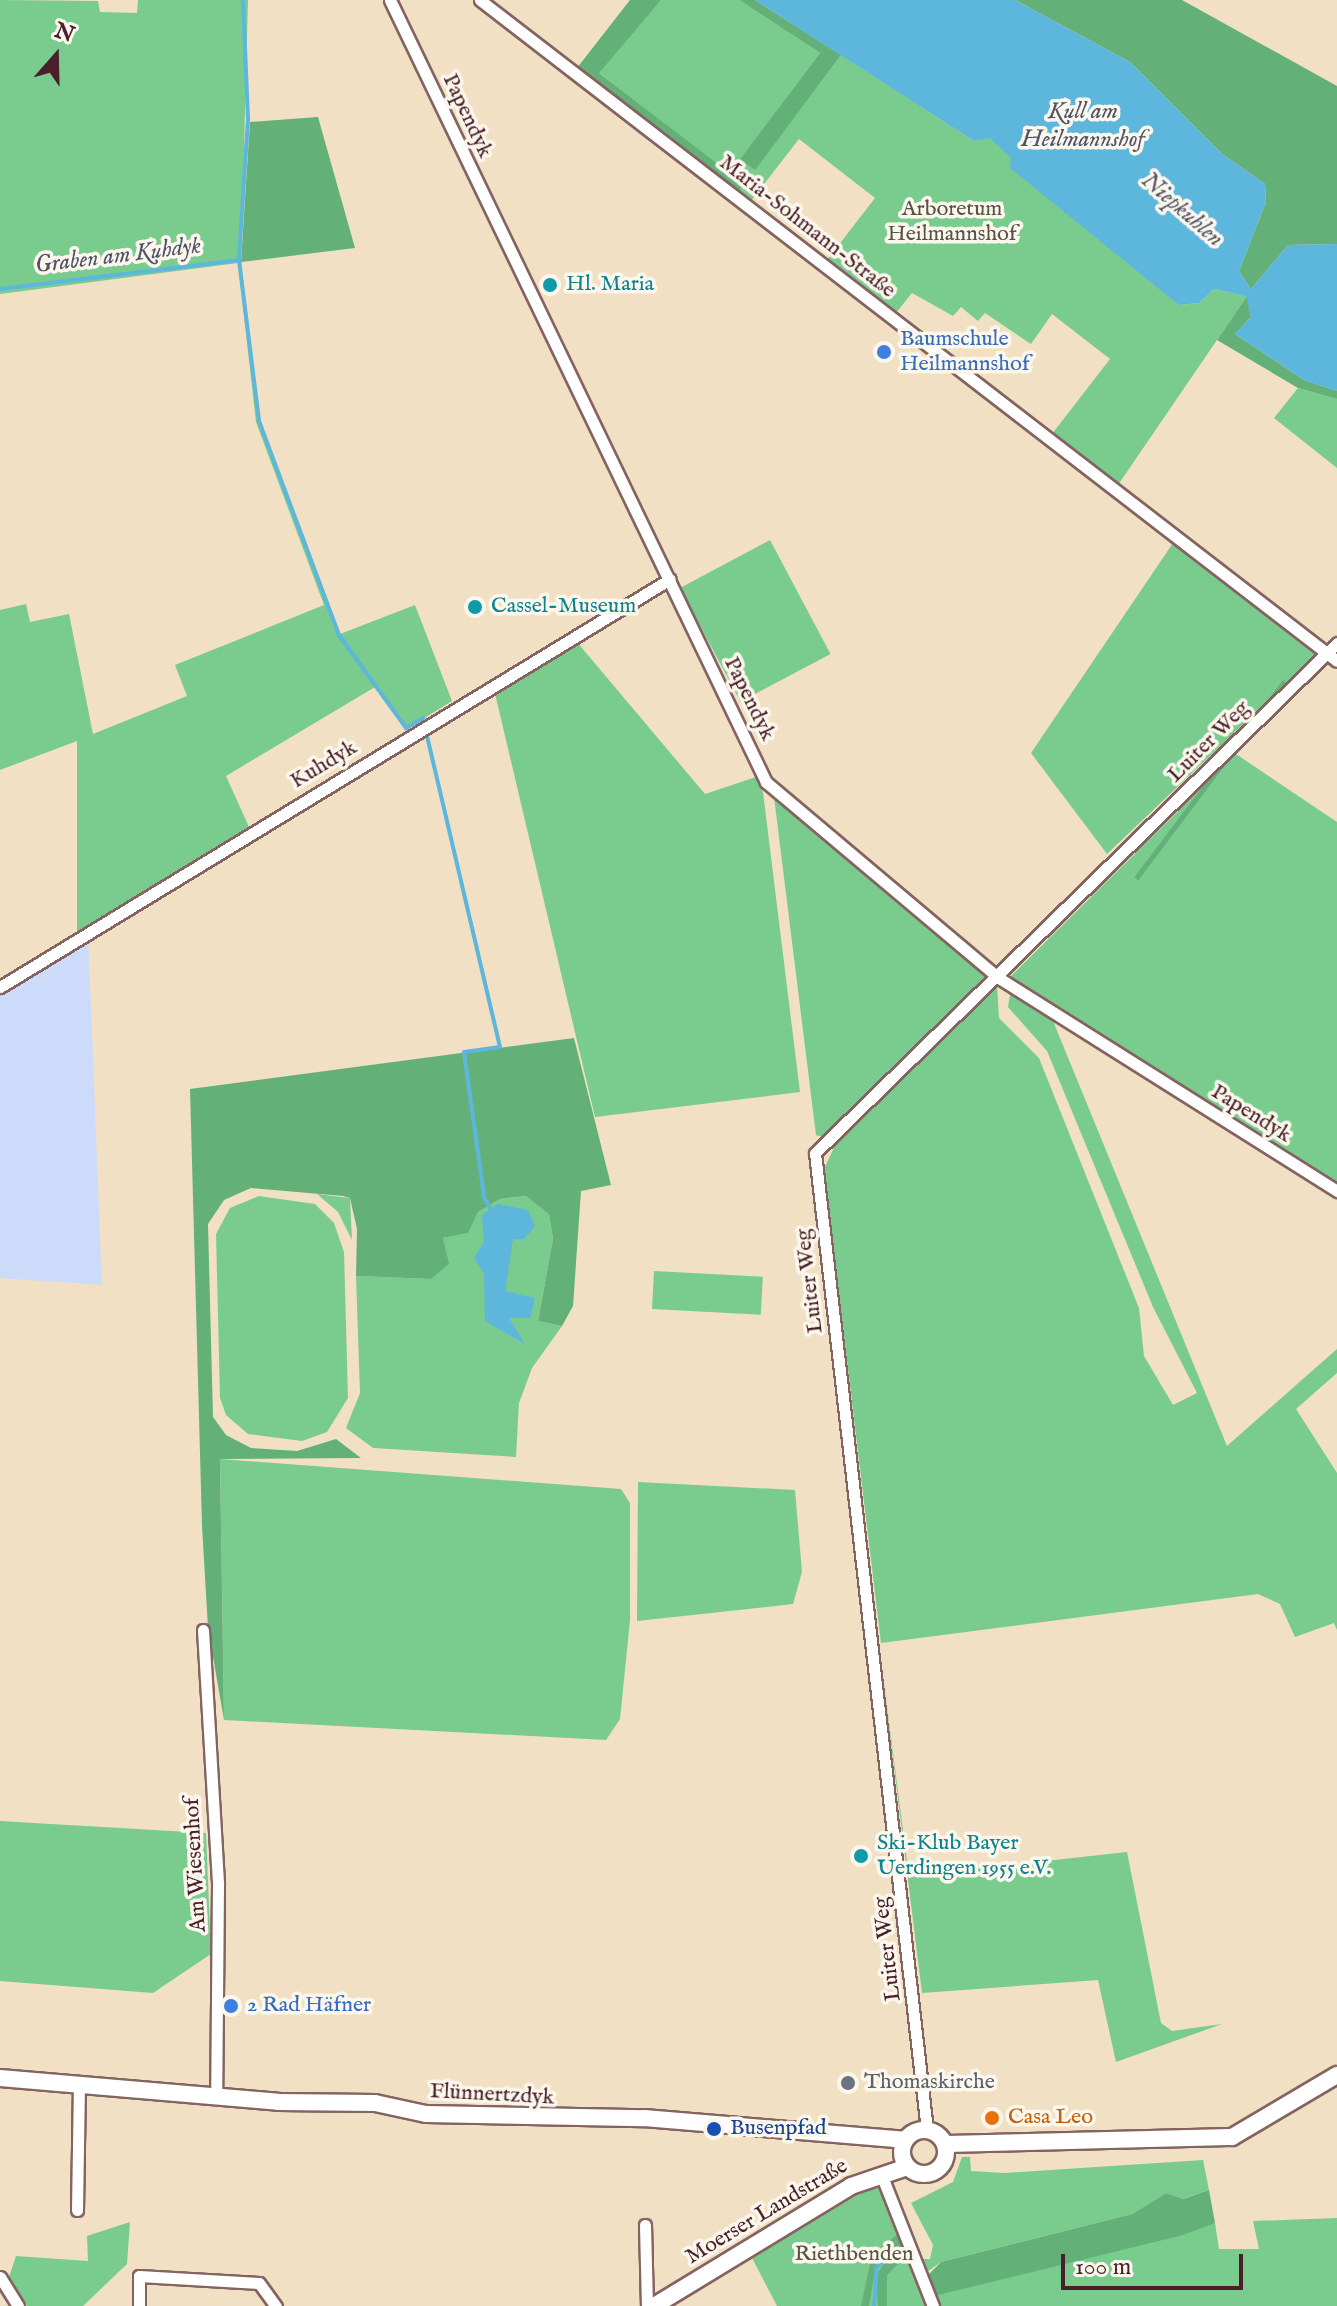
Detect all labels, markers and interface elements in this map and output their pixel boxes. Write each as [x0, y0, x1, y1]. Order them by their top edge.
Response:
north arrow [16, 16, 96, 96]
text: N [50, 17, 78, 50]
street label: Papendyk [436, 70, 498, 162]
water label: Kull am Heilmannshof [1021, 98, 1145, 154]
street label: Maria-Sohmann-Straße [714, 150, 900, 304]
water label: Niepkuhlen [1135, 166, 1229, 254]
park label: Arboretum Heilmannshof [887, 196, 1017, 248]
water label: Graben am Kuhdyk [33, 232, 203, 280]
place label: Hl. Maria [566, 272, 654, 298]
marker: Hl. Maria [541, 276, 559, 294]
place label: Baumschule Heilmannshof [900, 326, 1030, 378]
marker: Baumschule Heilmannshof [875, 343, 893, 361]
place label: Cassel-Museum [491, 594, 636, 620]
marker: Cassel-Museum [466, 598, 484, 616]
street label: Papendyk [717, 653, 781, 745]
street label: Luiter Weg [1162, 695, 1256, 789]
street label: Kuhdyk [286, 735, 362, 795]
street label: Papendyk [1206, 1079, 1296, 1149]
street label: Luiter Weg [790, 1227, 830, 1335]
street label: Am Wiesenhof [179, 1797, 213, 1933]
place label: Ski-Klub Bayer Uerdingen 1955 e.V. [877, 1830, 1051, 1882]
marker: Ski-Klub Bayer Uerdingen 1955 e.V. [852, 1847, 870, 1865]
street label: Luiter Weg [868, 1895, 908, 2003]
place label: 2 Rad Häfner [247, 1993, 371, 2019]
marker: 2 Rad Häfner [222, 1997, 240, 2015]
place label: Thomaskirche [864, 2070, 995, 2096]
marker: Thomaskirche [839, 2074, 857, 2092]
street label: Flünnertzdyk [429, 2079, 555, 2111]
place label: Casa Leo [1008, 2105, 1093, 2131]
marker: Casa Leo [983, 2109, 1001, 2127]
place label: Busenpfad [730, 2116, 827, 2142]
marker: Busenpfad [705, 2120, 723, 2138]
street label: Moerser Landstraße [681, 2153, 853, 2271]
scale bar [1065, 2238, 1247, 2288]
park label: Riethbenden [795, 2242, 913, 2268]
text: 100 m [1075, 2252, 1131, 2283]

